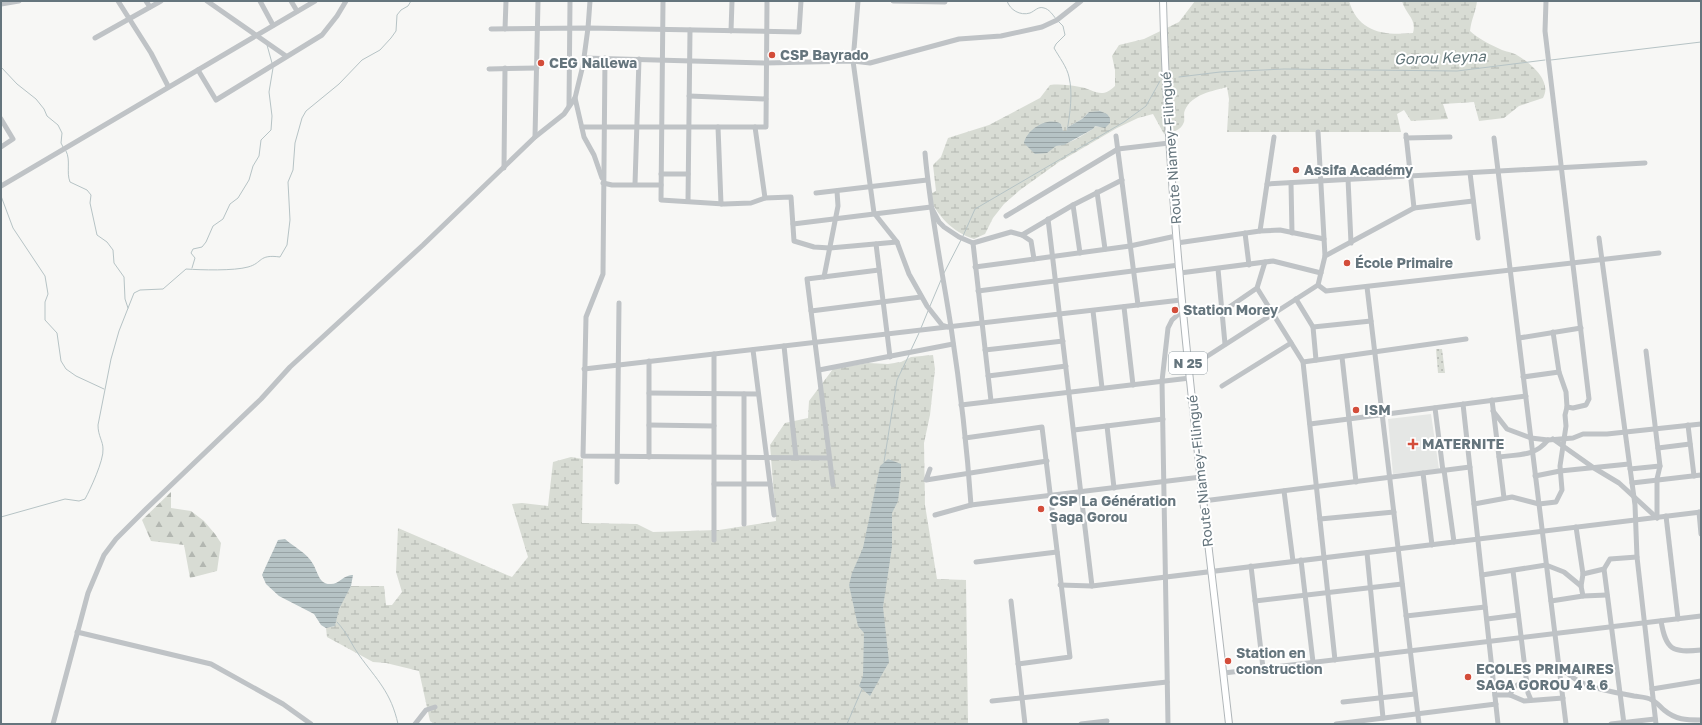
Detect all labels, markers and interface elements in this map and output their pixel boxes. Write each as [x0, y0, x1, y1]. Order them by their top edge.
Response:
place label: CSP Bayrado [780, 46, 869, 63]
water label: Gorou Keyna [1394, 46, 1487, 69]
marker: CSP Bayrado [767, 50, 777, 60]
place label: CEG Nallewa [549, 54, 637, 71]
marker: CEG Nallewa [536, 58, 546, 68]
street label: Route Niamey-Filingué [1157, 71, 1184, 225]
place label: Assifa Académy [1304, 161, 1414, 178]
marker: Assifa Académy [1291, 165, 1301, 175]
place label: École Primaire [1355, 254, 1453, 271]
marker: École Primaire [1342, 258, 1352, 268]
place label: Station Morey [1183, 301, 1279, 318]
marker: Station Morey [1170, 305, 1180, 315]
road number: N 25 [1169, 352, 1207, 374]
street label: Route Niamey-Filingué [1183, 394, 1216, 548]
place label: ISM [1364, 401, 1391, 418]
marker: ISM [1351, 405, 1361, 415]
place label: MATERNITE [1422, 435, 1504, 452]
marker: MATERNITE [1407, 438, 1419, 450]
place label: CSP La Génération Saga Gorou [1049, 492, 1176, 525]
marker: CSP La Génération Saga Gorou [1036, 504, 1046, 514]
place label: Station en construction [1236, 644, 1322, 677]
marker: Station en construction [1223, 656, 1233, 666]
place label: ECOLES PRIMAIRES SAGA GOROU 4 & 6 [1476, 660, 1614, 693]
marker: ECOLES PRIMAIRES SAGA GOROU 4 & 6 [1463, 672, 1473, 682]

